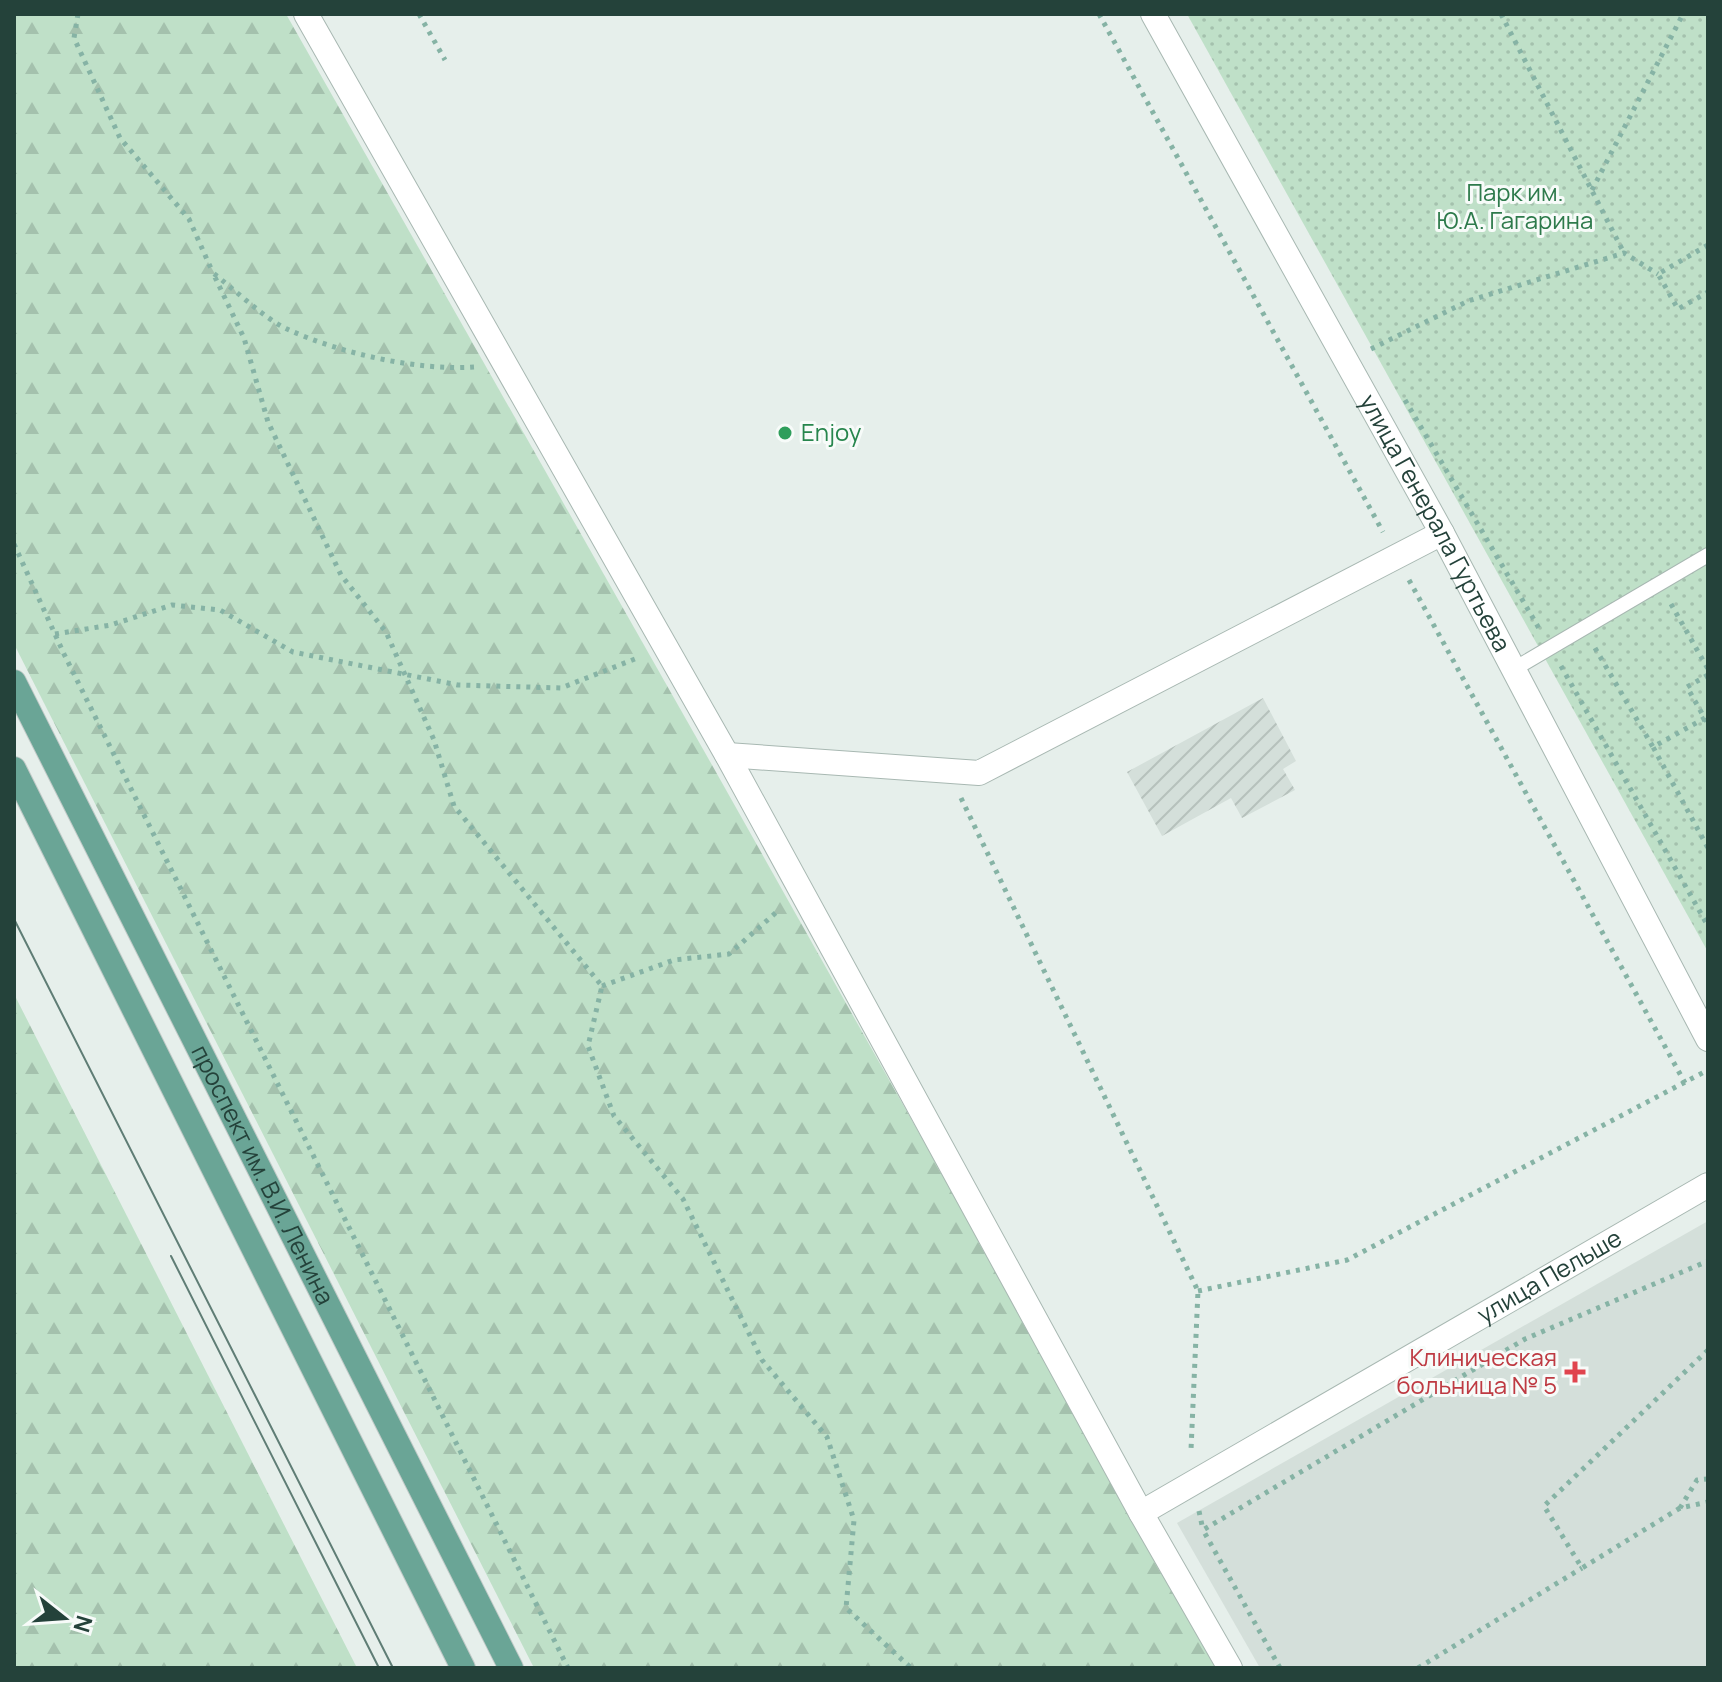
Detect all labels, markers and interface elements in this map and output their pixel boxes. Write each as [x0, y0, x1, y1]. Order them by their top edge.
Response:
park label: Парк им. Ю.А. Гагарина [1437, 175, 1593, 236]
street label: улица Генерала Гуртьева [1353, 388, 1519, 657]
place label: Enjoy [801, 415, 862, 448]
marker: Enjoy [776, 424, 794, 442]
street label: проспект им. В.И. Ленина [185, 1039, 343, 1310]
street label: улица Пельше [1471, 1221, 1627, 1330]
place label: Клиническая больница № 5 [1397, 1340, 1557, 1401]
marker: Клиническая больница № 5 [1564, 1361, 1586, 1383]
north arrow [24, 1578, 104, 1658]
text: N [66, 1612, 100, 1636]

